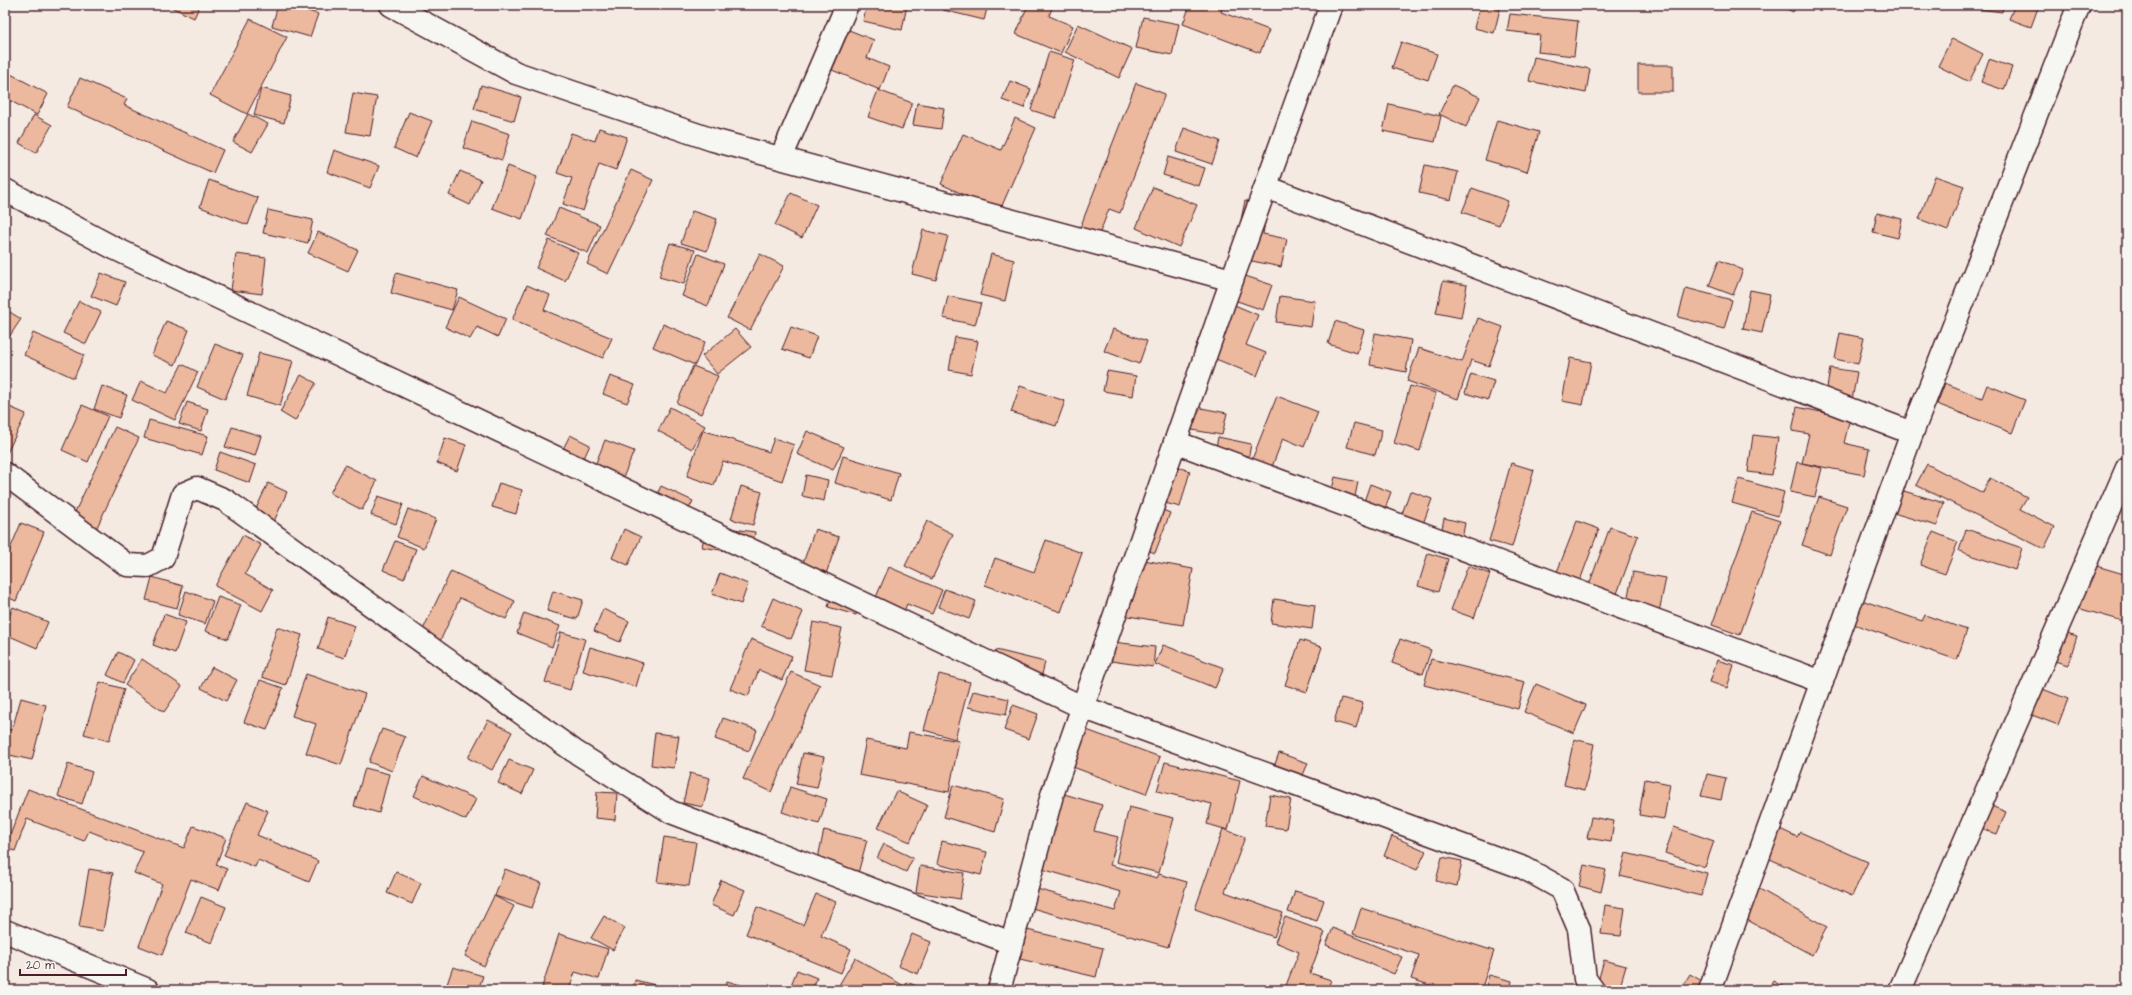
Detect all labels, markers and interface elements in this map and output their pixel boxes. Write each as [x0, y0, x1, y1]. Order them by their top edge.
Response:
scale bar [20, 951, 126, 977]
text: 20 m [26, 957, 55, 974]

